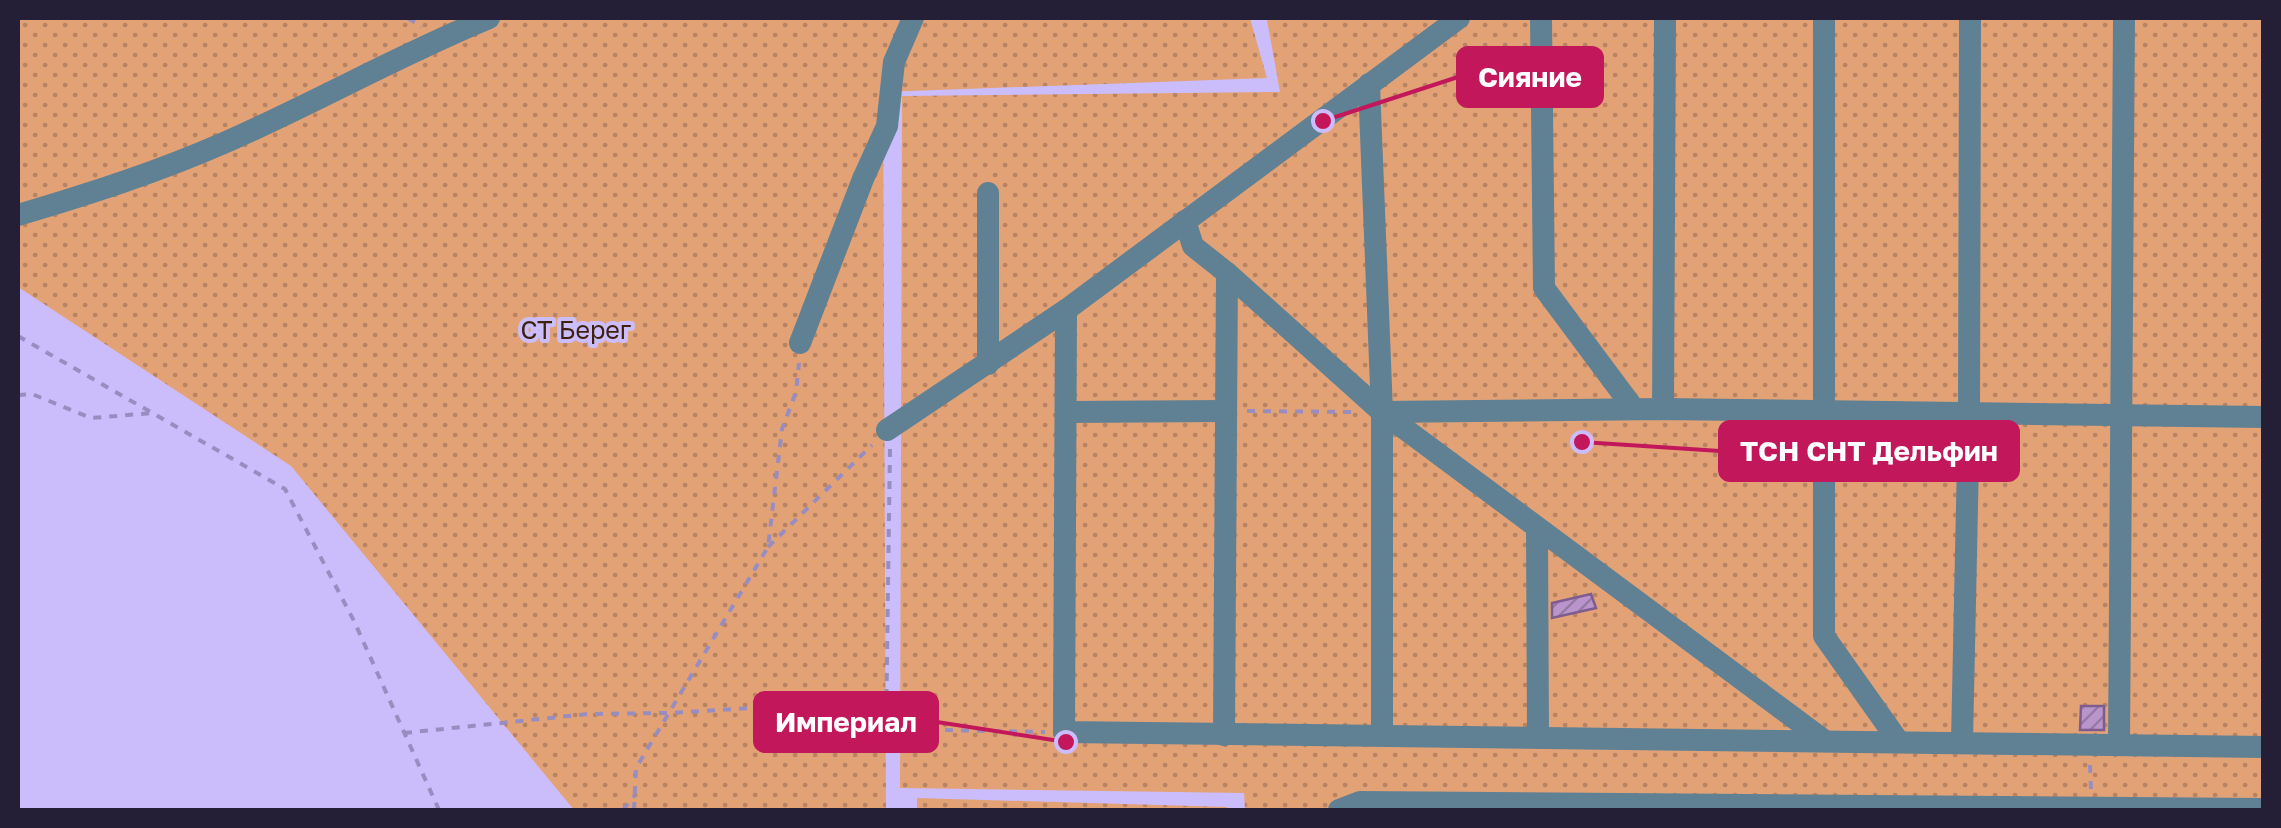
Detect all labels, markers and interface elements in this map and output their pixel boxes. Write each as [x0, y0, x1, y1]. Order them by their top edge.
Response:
callout: Сияние [1458, 48, 1602, 106]
text: Сияние [1478, 60, 1582, 93]
park label: СТ Берег [521, 314, 631, 345]
callout: ТСН СНТ Дельфин [1720, 422, 2018, 480]
text: ТСН СНТ Дельфин [1740, 434, 1998, 467]
callout: Империал [755, 693, 937, 751]
text: Империал [775, 705, 917, 738]

